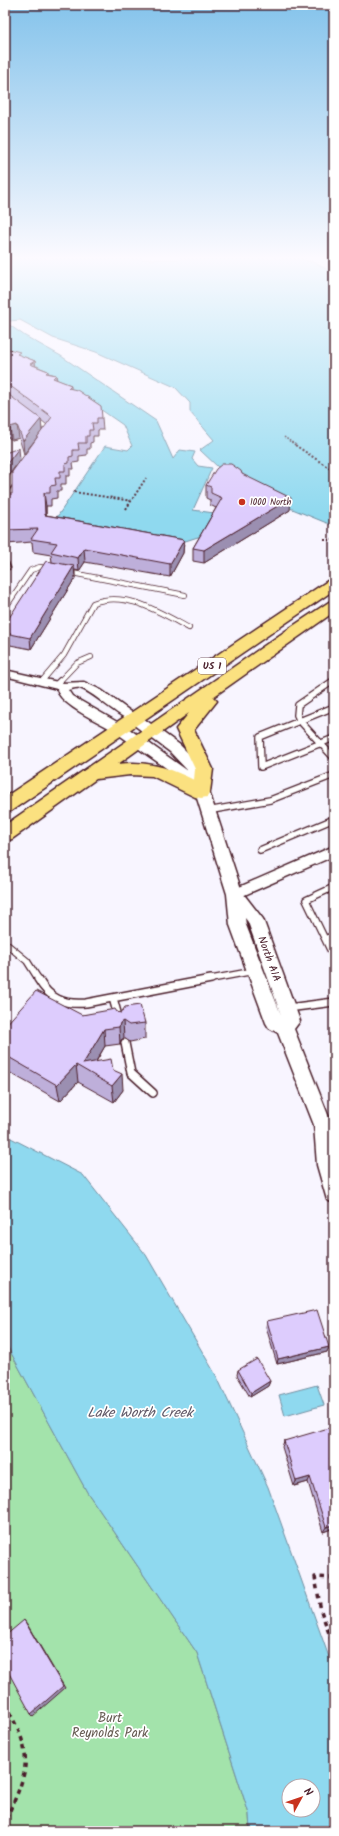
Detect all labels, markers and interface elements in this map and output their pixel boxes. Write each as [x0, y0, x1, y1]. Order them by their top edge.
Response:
place label: 1000 North [250, 495, 292, 510]
marker: 1000 North [237, 497, 247, 507]
road number: US 1 [198, 658, 226, 674]
street label: North A1A [252, 934, 286, 985]
water label: Lake Worth Creek [87, 1402, 195, 1424]
park label: Burt Reynolds Park [72, 1708, 149, 1744]
north arrow [281, 1778, 321, 1818]
text: N [299, 1784, 317, 1801]

